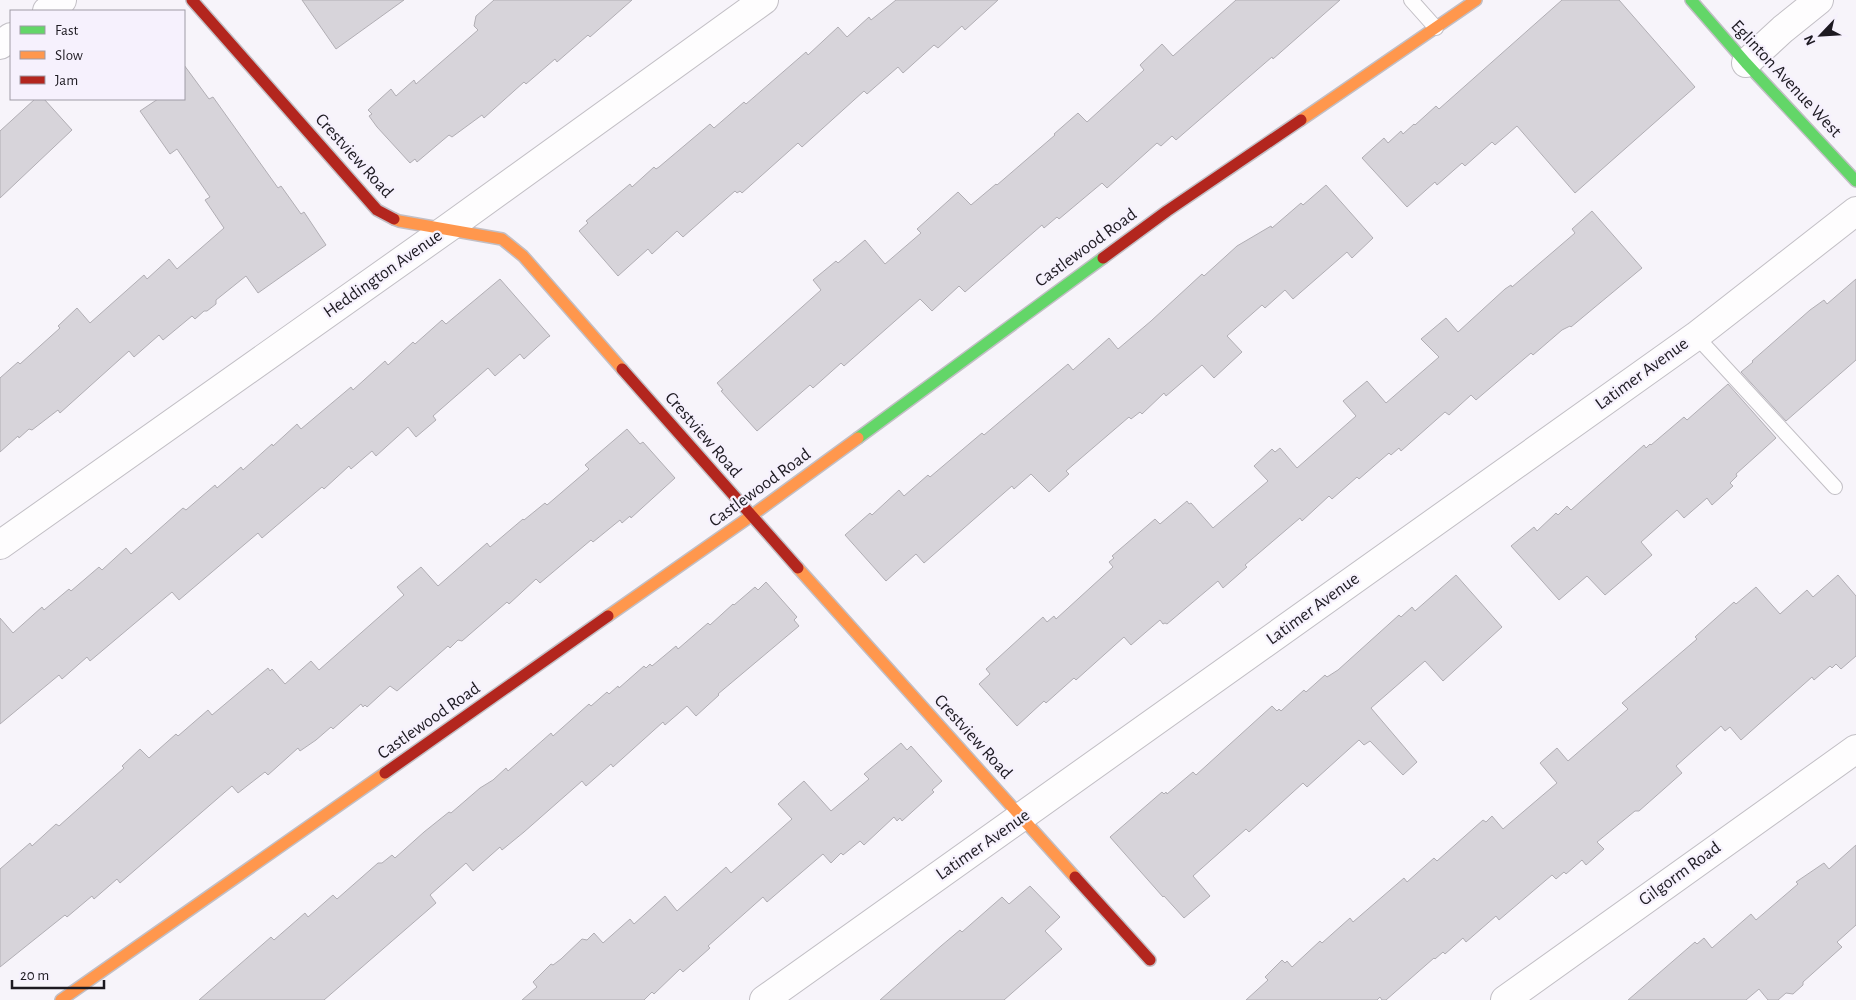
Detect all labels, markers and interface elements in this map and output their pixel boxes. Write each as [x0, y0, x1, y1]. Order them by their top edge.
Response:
legend [10, 10, 185, 100]
north arrow [1796, 10, 1846, 60]
street label: Eglinton Avenue West [1727, 17, 1845, 141]
text: Fast [55, 23, 79, 38]
text: N [1802, 33, 1819, 47]
text: Slow [55, 48, 83, 63]
text: Jam [55, 73, 78, 88]
street label: Crestview Road [312, 110, 396, 202]
street label: Castlewood Road [1032, 205, 1140, 291]
street label: Heddington Avenue [320, 226, 446, 322]
street label: Latimer Avenue [1592, 334, 1692, 414]
street label: Crestview Road [661, 389, 745, 481]
street label: Castlewood Road [706, 445, 814, 531]
street label: Latimer Avenue [1263, 569, 1363, 649]
street label: Castlewood Road [374, 679, 484, 763]
street label: Crestview Road [931, 691, 1015, 783]
street label: Latimer Avenue [933, 806, 1033, 884]
street label: Gilgorm Road [1636, 839, 1724, 909]
scale bar [12, 958, 105, 990]
text: 20 m [20, 968, 49, 983]

